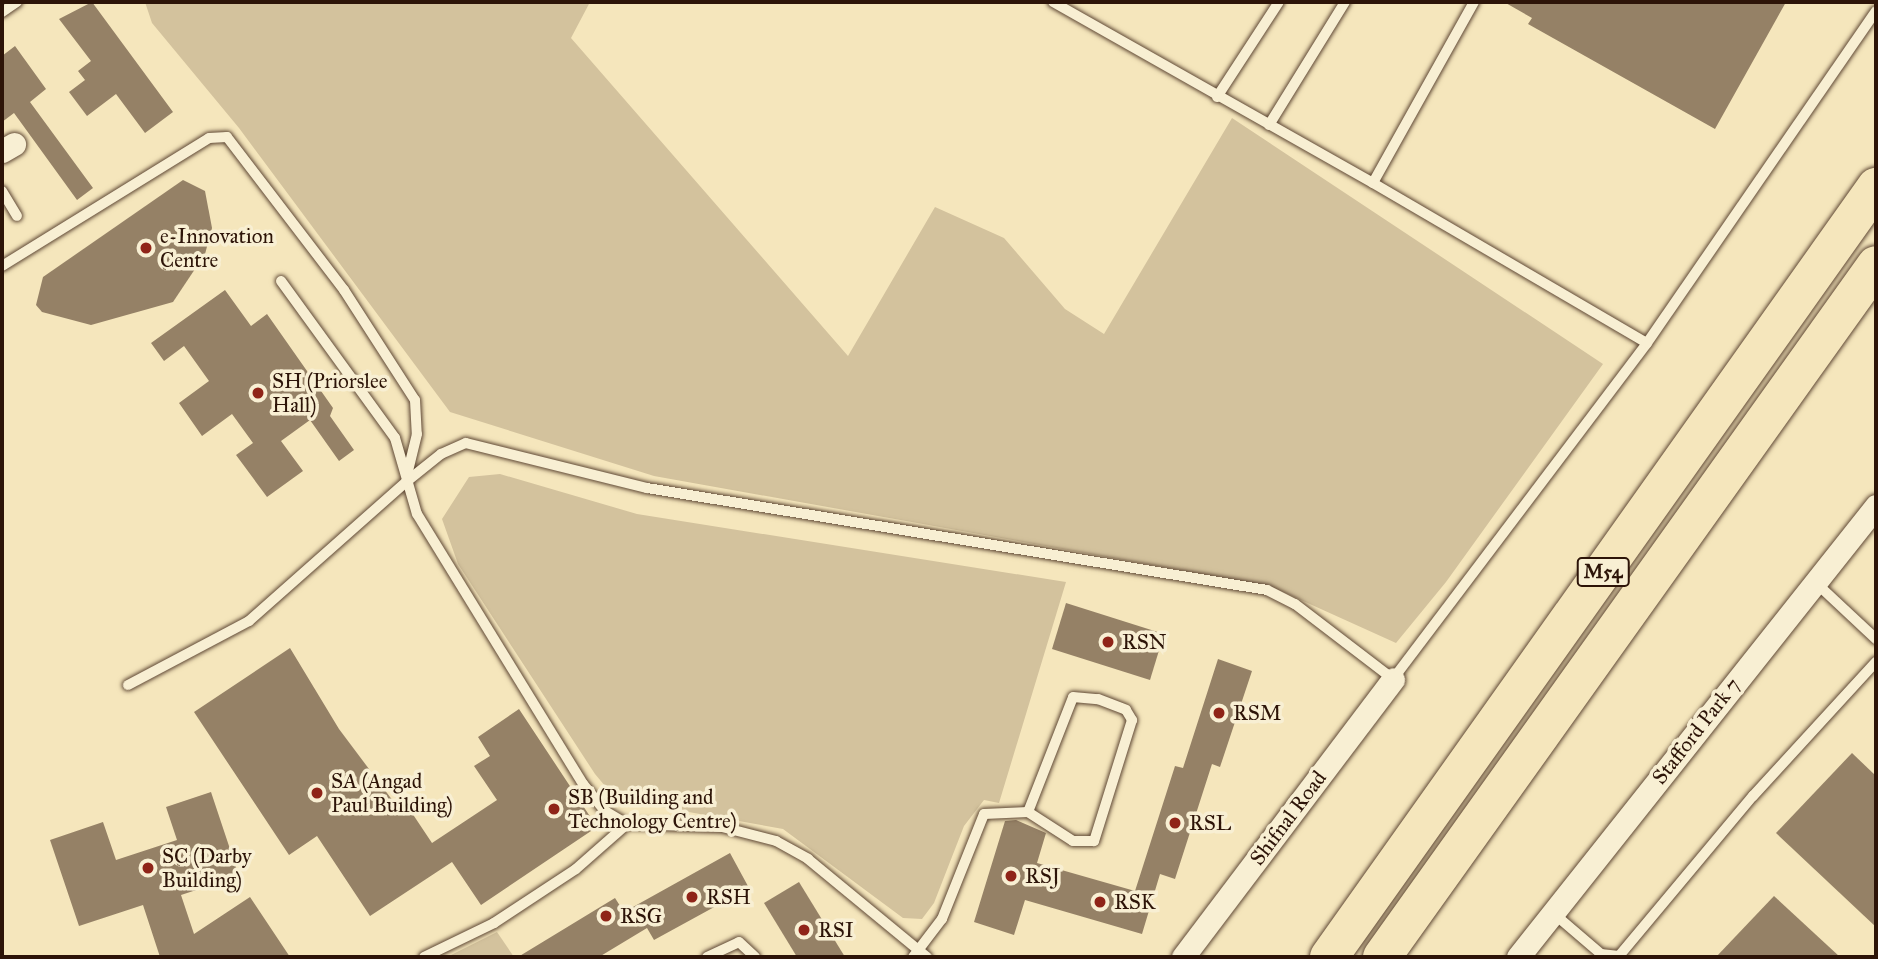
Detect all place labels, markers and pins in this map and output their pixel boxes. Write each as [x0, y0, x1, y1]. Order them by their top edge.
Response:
place label: e-Innovation Centre [160, 223, 274, 273]
marker: e-Innovation Centre [138, 240, 154, 256]
place label: SH (Priorslee Hall) [272, 368, 387, 418]
marker: SH (Priorslee Hall) [250, 385, 266, 401]
place label: RSN [1122, 629, 1167, 655]
marker: RSN [1100, 634, 1116, 650]
place label: RSM [1233, 700, 1282, 726]
marker: RSM [1211, 705, 1227, 721]
place label: SA (Angad Paul Building) [331, 768, 453, 818]
place label: SB (Building and Technology Centre) [568, 784, 737, 834]
marker: SA (Angad Paul Building) [309, 785, 325, 801]
marker: SB (Building and Technology Centre) [546, 801, 562, 817]
place label: RSL [1189, 810, 1231, 836]
marker: RSL [1167, 815, 1183, 831]
place label: SC (Darby Building) [162, 843, 252, 893]
marker: SC (Darby Building) [140, 860, 156, 876]
place label: RSJ [1025, 863, 1060, 889]
marker: RSJ [1003, 868, 1019, 884]
place label: RSH [706, 884, 751, 910]
marker: RSH [684, 889, 700, 905]
place label: RSK [1114, 889, 1156, 915]
marker: RSK [1092, 894, 1108, 910]
place label: RSG [620, 903, 662, 929]
marker: RSG [598, 908, 614, 924]
place label: RSI [818, 917, 854, 943]
marker: RSI [796, 922, 812, 938]

